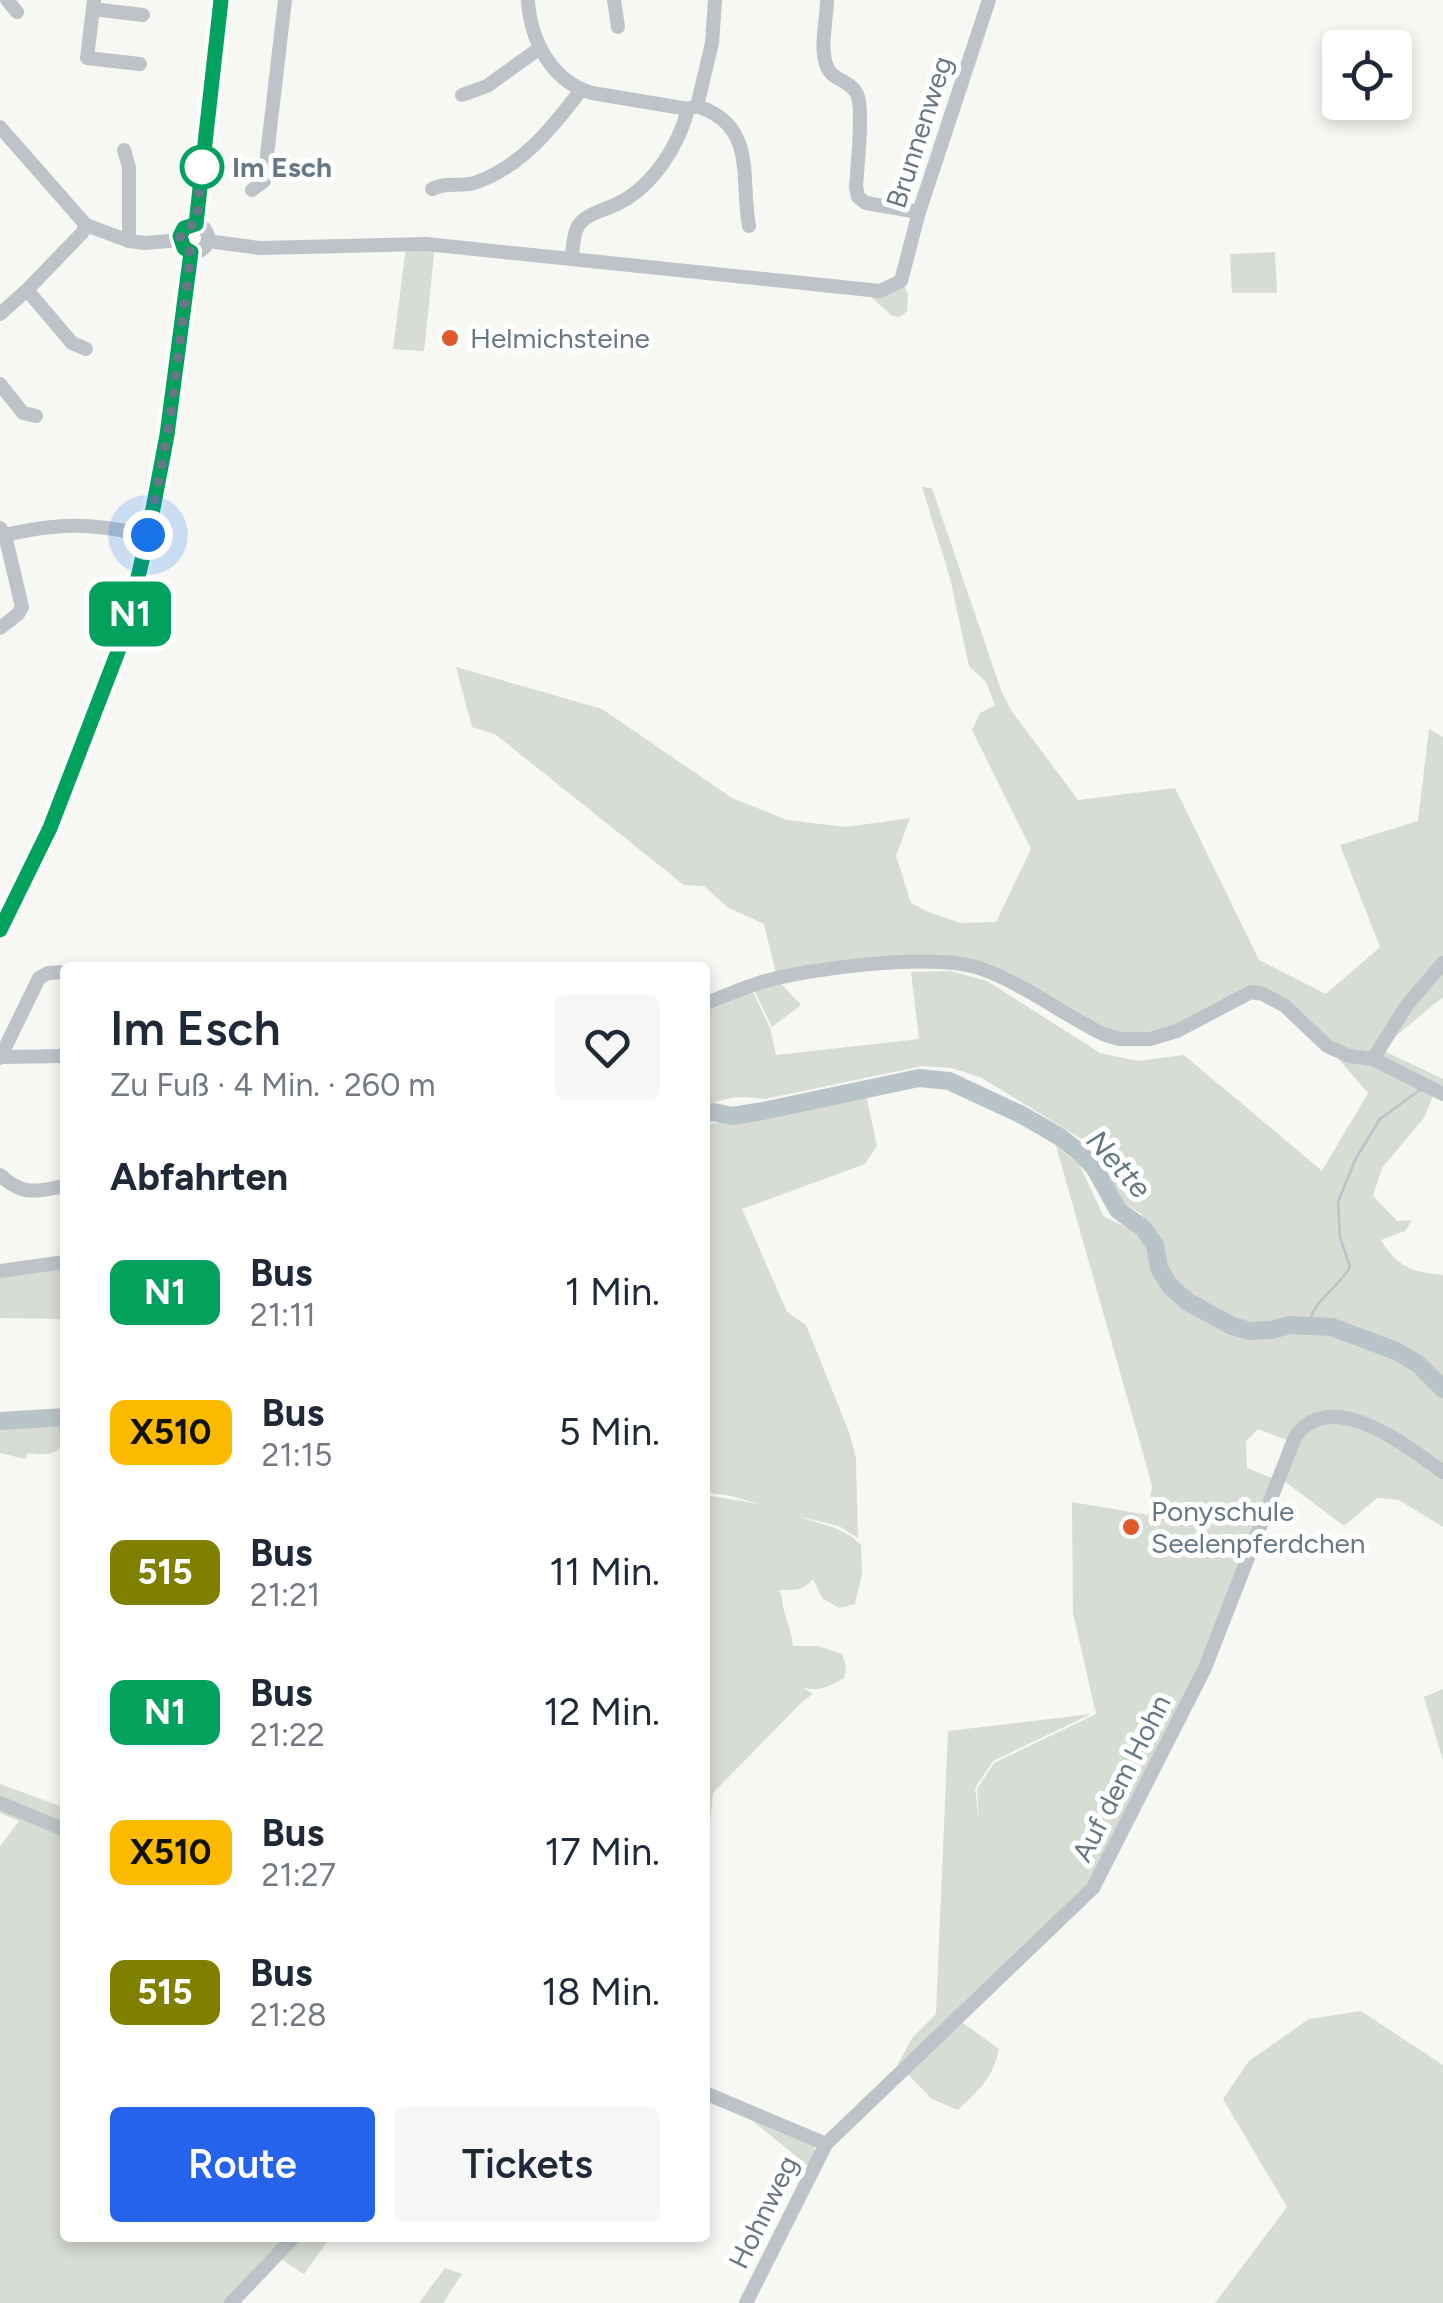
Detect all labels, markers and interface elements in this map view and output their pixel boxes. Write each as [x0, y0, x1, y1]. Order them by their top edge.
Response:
map controls [1322, 30, 1412, 120]
button: locate [1322, 30, 1412, 120]
street label: Brunnenweg [878, 52, 960, 212]
marker: Im Esch [181, 146, 223, 188]
place label: Im Esch [232, 150, 332, 184]
place label: Helmichsteine [470, 321, 650, 355]
marker: Helmichsteine [439, 327, 461, 349]
your location [123, 510, 173, 560]
line badge: N1 [85, 582, 175, 646]
text: N1 [109, 593, 151, 635]
button: heart [555, 995, 660, 1100]
text: Im Esch [110, 999, 281, 1057]
text: Zu Fuß · 4 Min. · 260 m [110, 1066, 436, 1104]
water label: Nette [1079, 1122, 1159, 1206]
text: Abfahrten [110, 1154, 288, 1200]
text: Bus [250, 1250, 313, 1296]
text: 1 Min. [565, 1269, 660, 1315]
text: N1 [144, 1271, 186, 1313]
text: 21:11 [250, 1296, 316, 1334]
text: Bus [262, 1390, 324, 1436]
text: 5 Min. [559, 1409, 660, 1455]
text: X510 [130, 1411, 212, 1453]
text: 21:15 [262, 1436, 332, 1474]
place label: Ponyschule Seelenpferdchen [1151, 1494, 1365, 1560]
marker: Ponyschule Seelenpferdchen [1120, 1516, 1142, 1538]
text: Bus [250, 1530, 313, 1576]
text: 11 Min. [549, 1549, 660, 1595]
text: 515 [137, 1551, 193, 1593]
text: 21:21 [250, 1576, 320, 1614]
text: Bus [250, 1670, 313, 1716]
text: 12 Min. [544, 1689, 660, 1735]
street label: Auf dem Hohn [1064, 1689, 1178, 1867]
text: N1 [144, 1691, 186, 1733]
text: 21:22 [250, 1716, 325, 1754]
text: Bus [262, 1810, 324, 1856]
text: 17 Min. [544, 1829, 660, 1875]
text: X510 [130, 1831, 212, 1873]
text: 21:27 [262, 1856, 336, 1894]
text: Bus [250, 1950, 313, 1996]
text: 18 Min. [542, 1969, 660, 2015]
text: 515 [137, 1971, 193, 2013]
text: 21:28 [250, 1996, 327, 2034]
button: Route [110, 2107, 375, 2222]
button: Tickets [395, 2107, 660, 2222]
street label: Hohnweg [721, 2150, 805, 2274]

